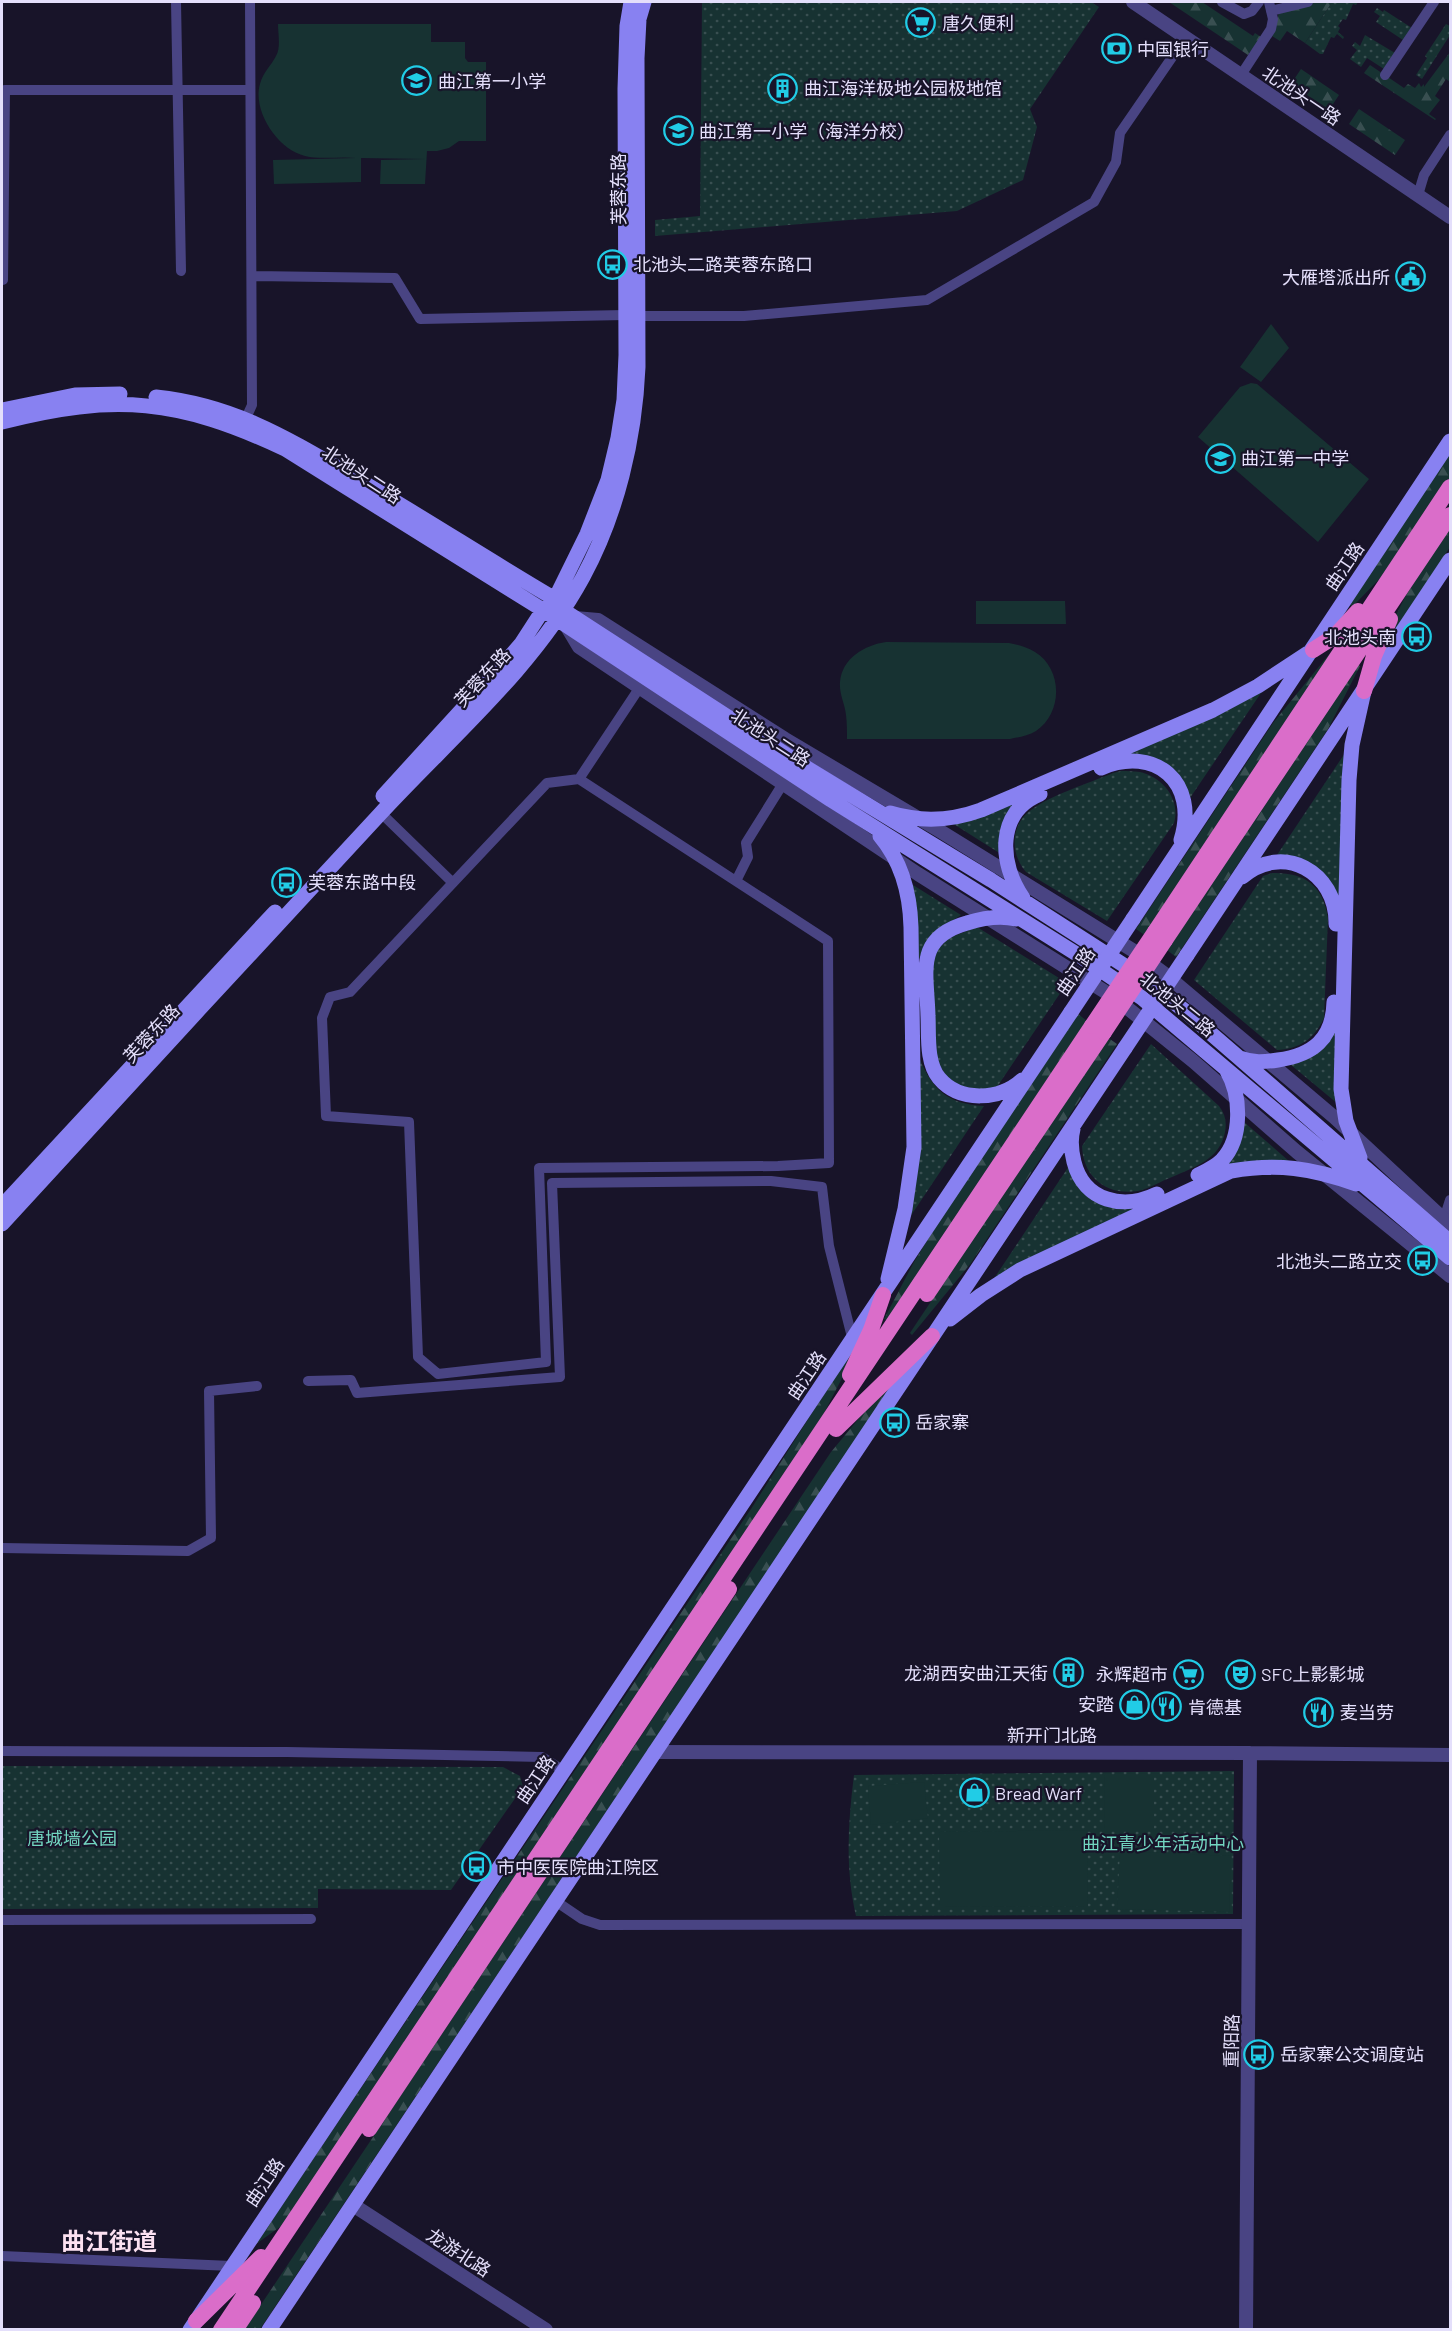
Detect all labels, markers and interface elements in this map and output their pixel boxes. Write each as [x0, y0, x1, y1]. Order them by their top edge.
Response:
supermarket icon: 唐久便利 [905, 7, 937, 39]
place label: 唐久便利 [942, 12, 1014, 34]
bank icon: 中国银行 [1100, 33, 1132, 65]
place label: 中国银行 [1137, 38, 1209, 60]
street label: 北池头一路 [1259, 61, 1345, 129]
school or university icon: 曲江第一小学 [401, 65, 433, 97]
place label: 曲江第一小学 [438, 70, 546, 92]
building icon: 曲江海洋极地公园极地馆 [767, 72, 799, 104]
place label: 曲江海洋极地公园极地馆 [804, 77, 1002, 99]
school or university icon: 曲江第一小学（海洋分校） [662, 115, 694, 147]
place label: 曲江第一小学（海洋分校） [699, 120, 915, 142]
street label: 芙蓉东路 [607, 153, 629, 225]
bus stop icon: 北池头二路芙蓉东路口 [596, 248, 628, 280]
place label: 北池头二路芙蓉东路口 [633, 253, 813, 275]
public building icon: 大雁塔派出所 [1395, 261, 1427, 293]
place label: 大雁塔派出所 [1282, 266, 1390, 288]
street label: 北池头二路 [318, 440, 406, 508]
school or university icon: 曲江第一中学 [1204, 442, 1236, 474]
place label: 曲江第一中学 [1241, 447, 1349, 469]
street label: 曲江路 [1320, 537, 1368, 595]
bus stop icon: 北池头南 [1401, 621, 1433, 653]
place label: 北池头南 [1324, 626, 1396, 648]
street label: 芙蓉东路 [449, 643, 515, 711]
street label: 北池头二路 [727, 703, 815, 771]
bus stop icon: 芙蓉东路中段 [271, 866, 303, 898]
place label: 芙蓉东路中段 [308, 871, 416, 893]
street label: 曲江路 [1051, 942, 1099, 1000]
street label: 北池头二路 [1136, 967, 1220, 1041]
street label: 芙蓉东路 [118, 999, 184, 1067]
bus stop icon: 北池头二路立交 [1407, 1245, 1439, 1277]
place label: 北池头二路立交 [1276, 1250, 1402, 1272]
street label: 曲江路 [782, 1346, 830, 1404]
bus stop icon: 岳家寨 [878, 1406, 910, 1438]
place label: 岳家寨 [915, 1411, 969, 1433]
building icon: 龙湖西安曲江天街 [1053, 1657, 1085, 1689]
supermarket icon: 永辉超市 [1173, 1658, 1205, 1690]
theatre icon: SFC上影影城 [1224, 1658, 1256, 1690]
place label: 龙湖西安曲江天街 [904, 1662, 1048, 1684]
place label: 永辉超市 [1096, 1663, 1168, 1685]
place label: SFC上影影城 [1261, 1663, 1365, 1685]
shop icon: 安踏 [1119, 1688, 1151, 1720]
restaurant icon: 肯德基 [1151, 1691, 1183, 1723]
place label: 安踏 [1078, 1693, 1114, 1715]
place label: 肯德基 [1188, 1696, 1242, 1718]
restaurant icon: 麦当劳 [1303, 1696, 1335, 1728]
place label: 麦当劳 [1340, 1701, 1394, 1723]
street label: 新开门北路 [1007, 1724, 1097, 1746]
street label: 曲江路 [511, 1750, 559, 1808]
shop icon: Bread Warf [958, 1777, 990, 1809]
place label: Bread Warf [995, 1782, 1082, 1804]
park label: 唐城墙公园 [27, 1827, 117, 1849]
park label: 曲江青少年活动中心 [1082, 1832, 1244, 1854]
bus stop icon: 市中医医院曲江院区 [460, 1851, 492, 1883]
place label: 市中医医院曲江院区 [497, 1856, 659, 1878]
street label: 重阳路 [1220, 2014, 1242, 2068]
bus stop icon: 岳家寨公交调度站 [1243, 2038, 1275, 2070]
place label: 岳家寨公交调度站 [1280, 2043, 1424, 2065]
street label: 曲江路 [240, 2153, 288, 2211]
street label: 龙游北路 [423, 2223, 495, 2281]
district label: 曲江街道 [61, 2226, 157, 2255]

